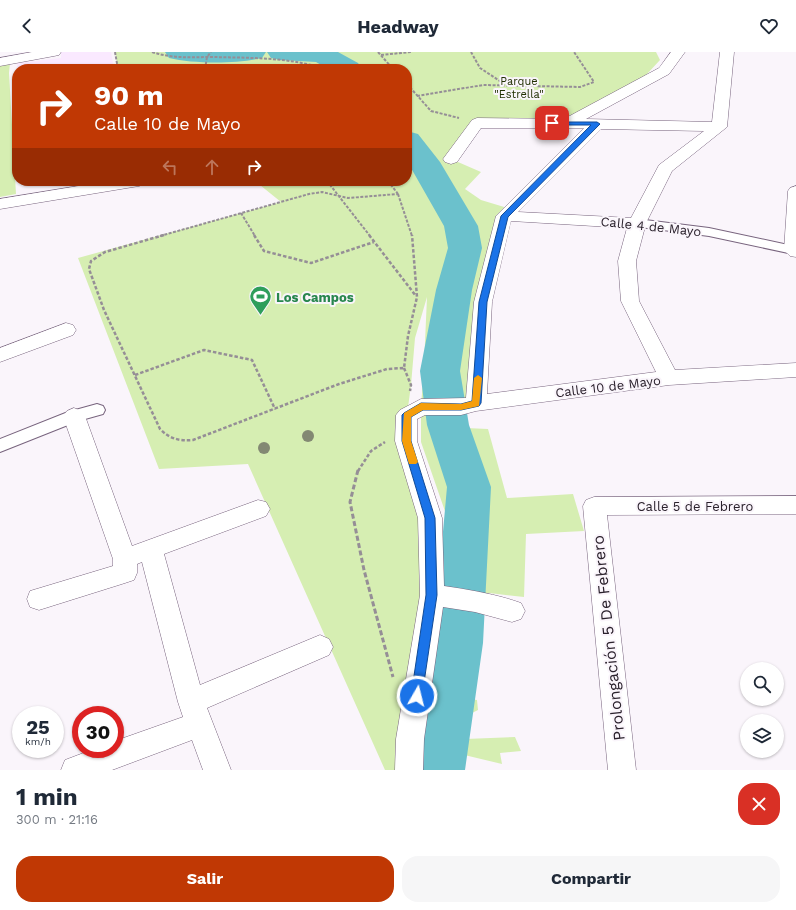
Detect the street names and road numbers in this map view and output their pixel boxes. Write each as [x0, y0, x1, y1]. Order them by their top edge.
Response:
street label: Calle 4 de Mayo [600, 214, 702, 239]
street label: Calle 10 de Mayo [554, 373, 662, 400]
street label: Calle 5 de Febrero [637, 499, 753, 514]
street label: Prolongación 5 De Febrero [588, 534, 629, 742]

